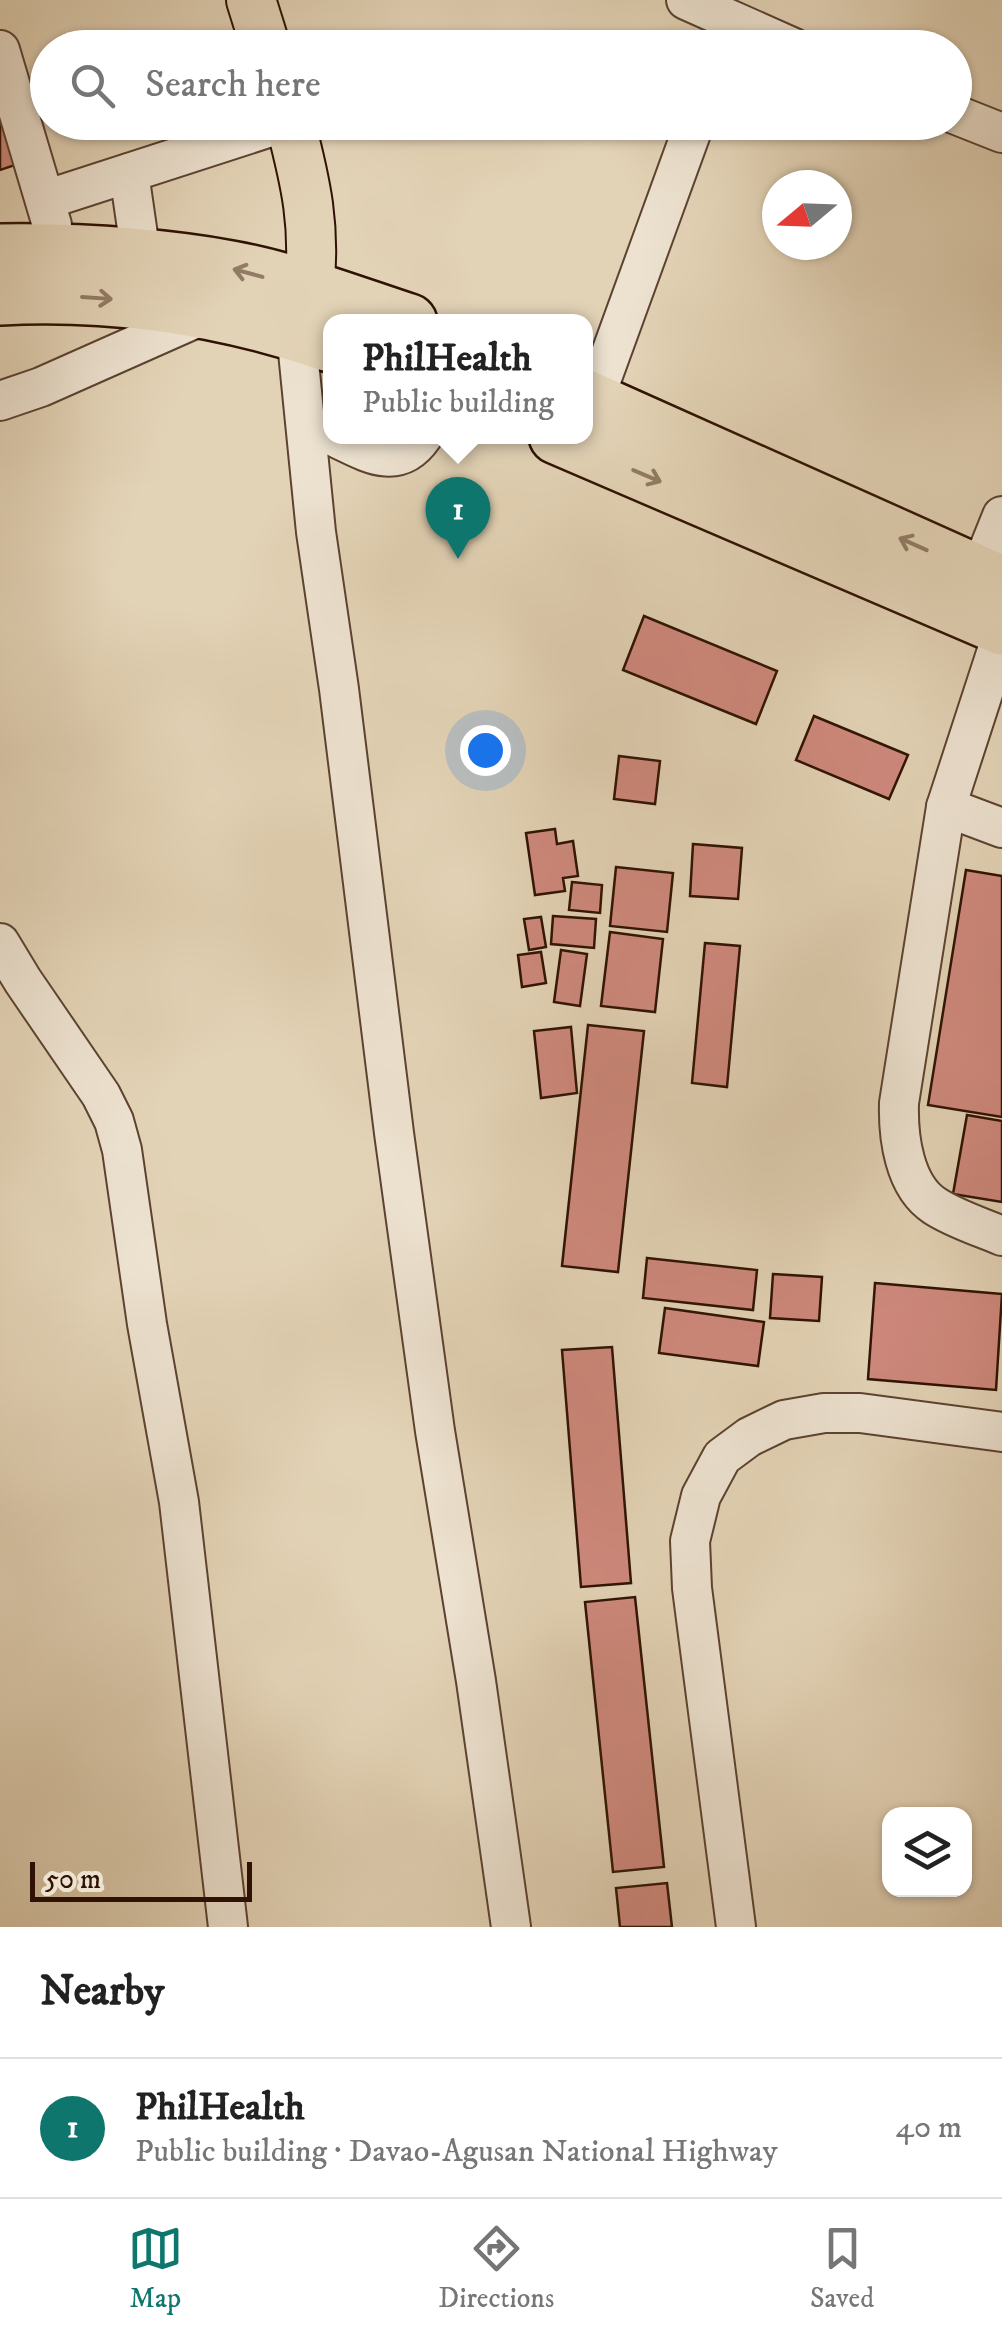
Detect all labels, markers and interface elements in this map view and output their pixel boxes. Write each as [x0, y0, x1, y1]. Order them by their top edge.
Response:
search box [30, 30, 972, 140]
icon: search [65, 58, 120, 113]
text: Search here [145, 61, 321, 109]
north arrow [762, 170, 852, 260]
one-way arrow [233, 263, 265, 282]
one-way arrow [81, 289, 113, 308]
popup [323, 314, 593, 444]
text: PhilHealth [362, 335, 532, 383]
text: Public building [362, 383, 554, 423]
one-way arrow [631, 468, 662, 486]
pin: 1 [426, 476, 490, 559]
one-way arrow [898, 534, 929, 552]
your location [460, 725, 511, 776]
map controls [882, 1807, 972, 1897]
button: layers [882, 1807, 972, 1897]
scale bar [30, 1857, 252, 1902]
text: 50 m [45, 1862, 101, 1897]
text: Nearby [40, 1966, 164, 2018]
text: PhilHealth [135, 2084, 305, 2132]
text: 1 [67, 2108, 78, 2148]
text: 40 m [895, 2108, 962, 2148]
text: Public building · Davao-Agusan National Highway [135, 2132, 778, 2172]
tab: Map [128, 2221, 183, 2316]
tab: Directions [438, 2221, 554, 2316]
tab: Saved [810, 2221, 874, 2316]

